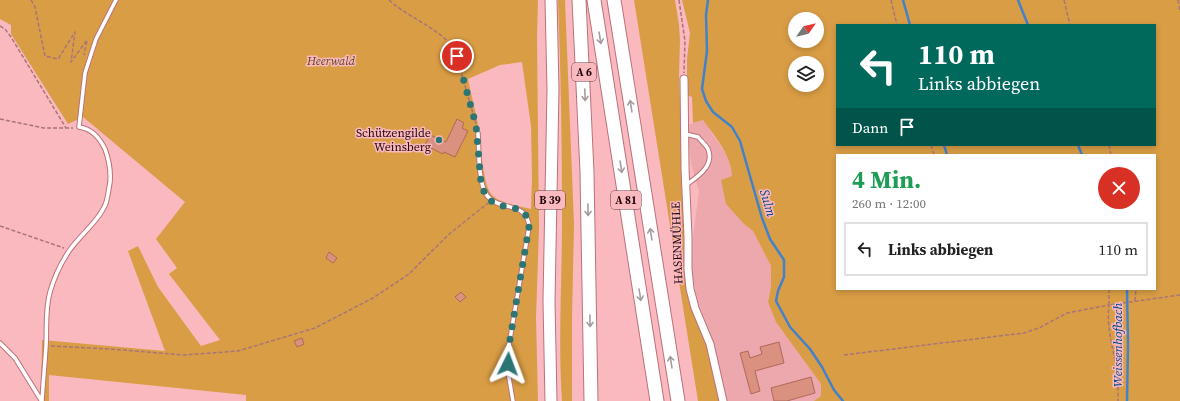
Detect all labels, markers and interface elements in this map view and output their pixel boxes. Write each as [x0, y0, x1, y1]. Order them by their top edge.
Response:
north arrow [788, 12, 824, 48]
map controls [788, 12, 824, 92]
one-way arrow [596, 32, 604, 45]
text: 110 m [918, 35, 995, 73]
pin [440, 39, 474, 73]
icon: left [852, 40, 904, 92]
icon: arrive [446, 45, 468, 67]
park label: Heerwald [306, 53, 356, 69]
button: layers [788, 56, 824, 92]
road number: A 6 [572, 63, 596, 81]
text: Links abbiegen [918, 71, 1040, 96]
one-way arrow [581, 88, 588, 101]
one-way arrow [627, 100, 635, 113]
icon: arrive [896, 116, 918, 138]
text: Dann [852, 117, 888, 138]
place label: Schützengilde Weinsberg [356, 125, 431, 155]
marker: Schützengilde Weinsberg [434, 135, 444, 145]
one-way arrow [617, 160, 625, 173]
text: 4 Min. [852, 163, 921, 196]
button: close [1098, 167, 1140, 209]
water label: Sulm [756, 187, 780, 219]
road number: B 39 [535, 191, 565, 209]
road number: A 81 [611, 191, 641, 209]
text: 260 m · 12:00 [852, 195, 926, 212]
street label: HASENMÜHLE [668, 202, 686, 284]
one-way arrow [584, 203, 592, 216]
one-way arrow [647, 228, 655, 241]
icon: left [854, 238, 876, 260]
text: Links abbiegen [888, 239, 993, 260]
text: 110 m [1098, 239, 1138, 260]
one-way arrow [637, 288, 645, 301]
water label: Weissenhofbach [1109, 303, 1126, 387]
one-way arrow [586, 314, 594, 327]
position arrow [487, 343, 529, 385]
one-way arrow [667, 356, 675, 369]

